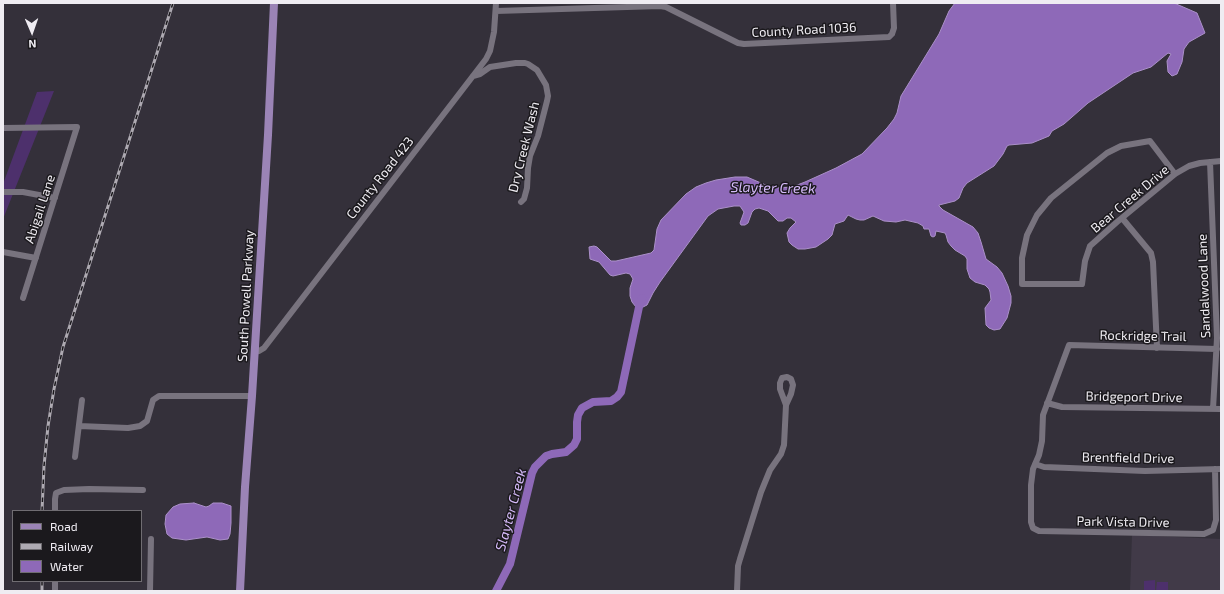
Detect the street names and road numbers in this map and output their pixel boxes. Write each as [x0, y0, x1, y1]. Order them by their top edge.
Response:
street label: County Road 1036 [751, 19, 857, 41]
street label: Dry Creek Wash [505, 100, 543, 194]
street label: County Road 423 [343, 134, 417, 222]
street label: Bear Creek Drive [1088, 162, 1172, 236]
street label: Abigail Lane [22, 173, 58, 245]
street label: South Powell Parkway [235, 230, 257, 362]
street label: Sandalwood Lane [1194, 234, 1214, 338]
street label: Rockridge Trail [1099, 327, 1187, 345]
street label: Bridgeport Drive [1085, 388, 1183, 406]
street label: Brentfield Drive [1082, 449, 1174, 467]
street label: Park Vista Drive [1076, 513, 1170, 531]

